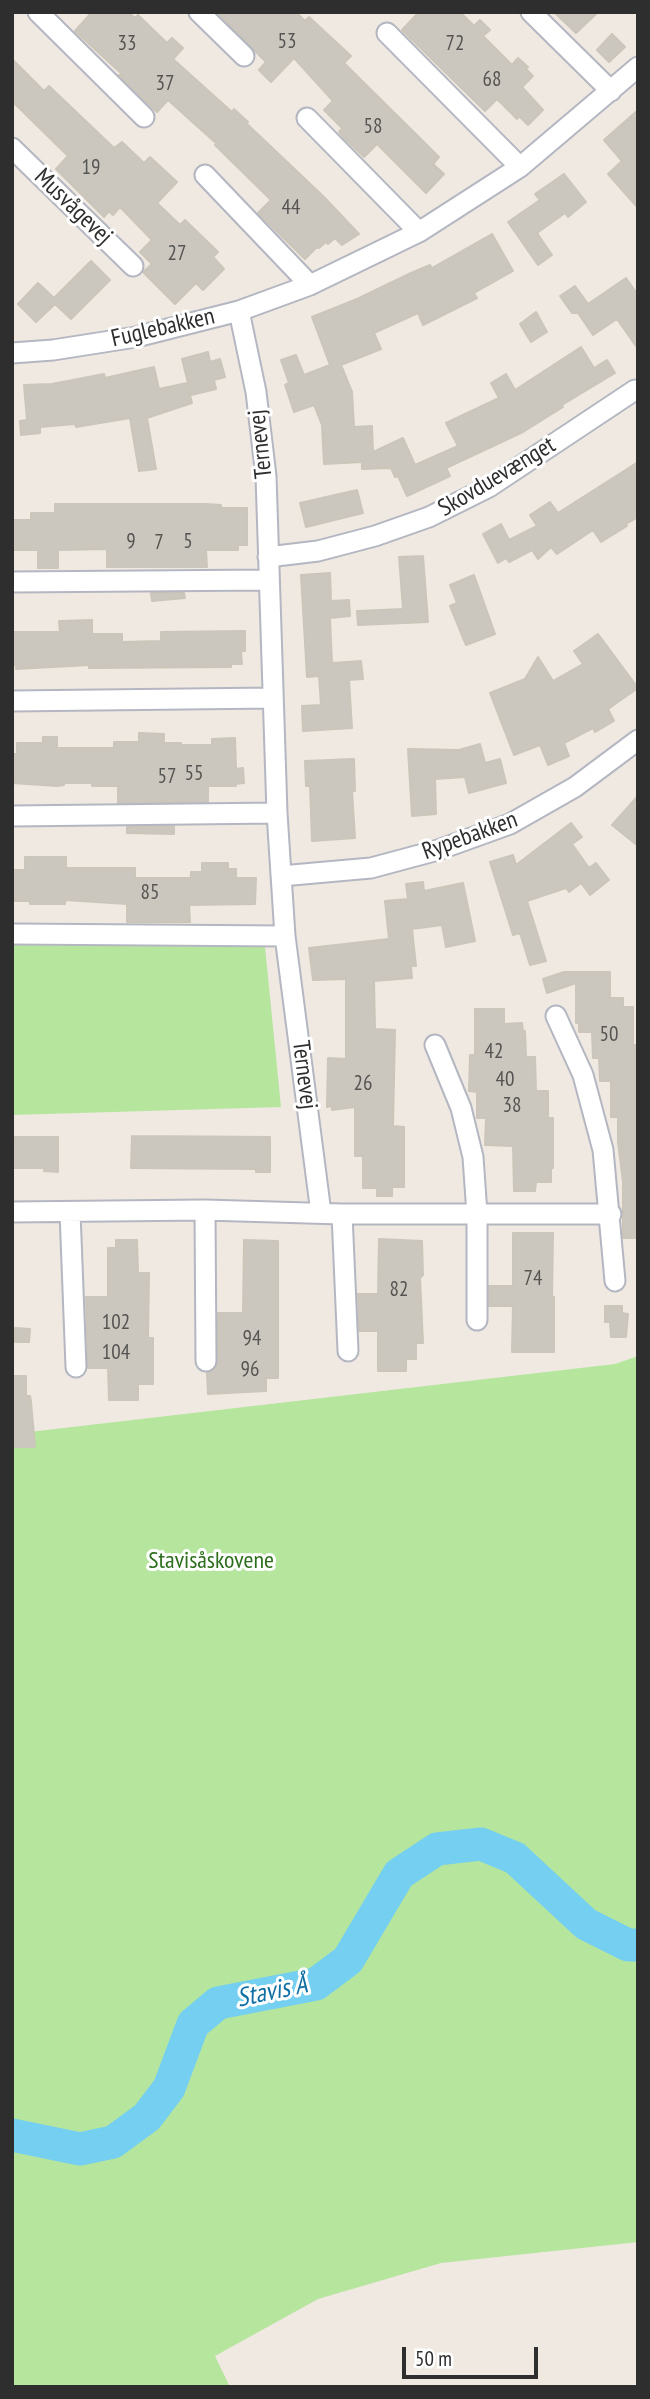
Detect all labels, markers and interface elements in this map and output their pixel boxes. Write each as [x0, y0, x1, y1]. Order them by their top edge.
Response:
house number: 53 [278, 29, 296, 55]
house number: 33 [118, 31, 136, 57]
house number: 72 [446, 31, 464, 57]
house number: 68 [483, 67, 501, 93]
house number: 37 [156, 71, 174, 97]
house number: 58 [364, 114, 382, 140]
house number: 19 [82, 155, 100, 181]
street label: Musvågevej [28, 163, 118, 251]
house number: 44 [282, 195, 300, 221]
house number: 27 [168, 241, 186, 267]
street label: Fuglebakken [109, 302, 217, 354]
street label: Ternevej [243, 408, 279, 480]
street label: Skovduevænget [433, 431, 561, 523]
house number: 9 [126, 529, 136, 555]
house number: 5 [183, 529, 193, 555]
house number: 7 [154, 530, 164, 556]
house number: 55 [185, 761, 203, 787]
house number: 57 [158, 764, 176, 790]
street label: Rypebakken [418, 806, 522, 866]
house number: 85 [141, 880, 159, 906]
house number: 50 [600, 1022, 618, 1048]
street label: Ternevej [285, 1039, 323, 1111]
house number: 42 [485, 1039, 503, 1065]
house number: 40 [496, 1067, 514, 1093]
house number: 26 [354, 1071, 372, 1097]
house number: 38 [503, 1093, 521, 1119]
house number: 74 [524, 1266, 542, 1292]
house number: 82 [390, 1277, 408, 1303]
house number: 102 [102, 1310, 130, 1336]
house number: 94 [243, 1326, 261, 1352]
house number: 104 [102, 1340, 130, 1366]
house number: 96 [241, 1357, 259, 1383]
park label: Stavisåskovene [148, 1547, 274, 1575]
water label: Stavis Å [234, 1969, 310, 2015]
scale bar [405, 2332, 542, 2376]
text: 50 m [415, 2345, 452, 2372]

